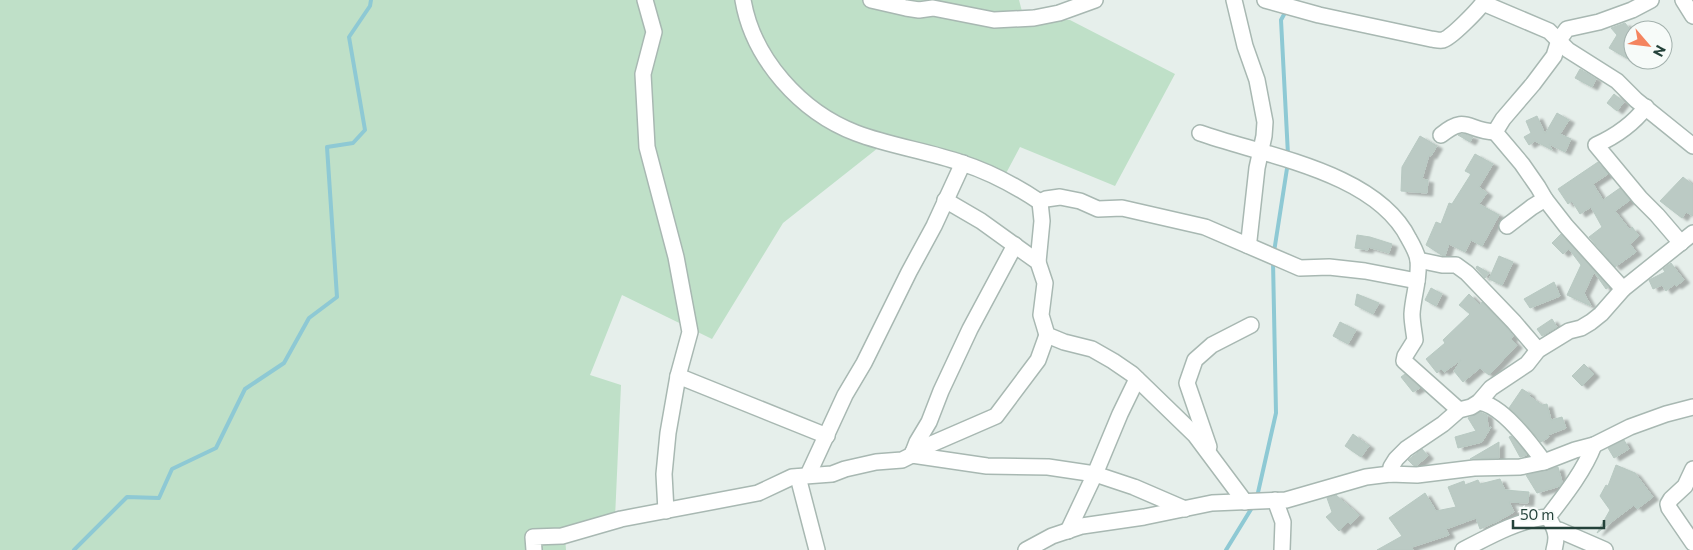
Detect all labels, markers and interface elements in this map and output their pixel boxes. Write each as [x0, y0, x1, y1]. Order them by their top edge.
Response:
north arrow [1623, 20, 1673, 70]
text: N [1650, 43, 1670, 60]
scale bar [1513, 498, 1604, 530]
text: 50 m [1520, 505, 1554, 523]

